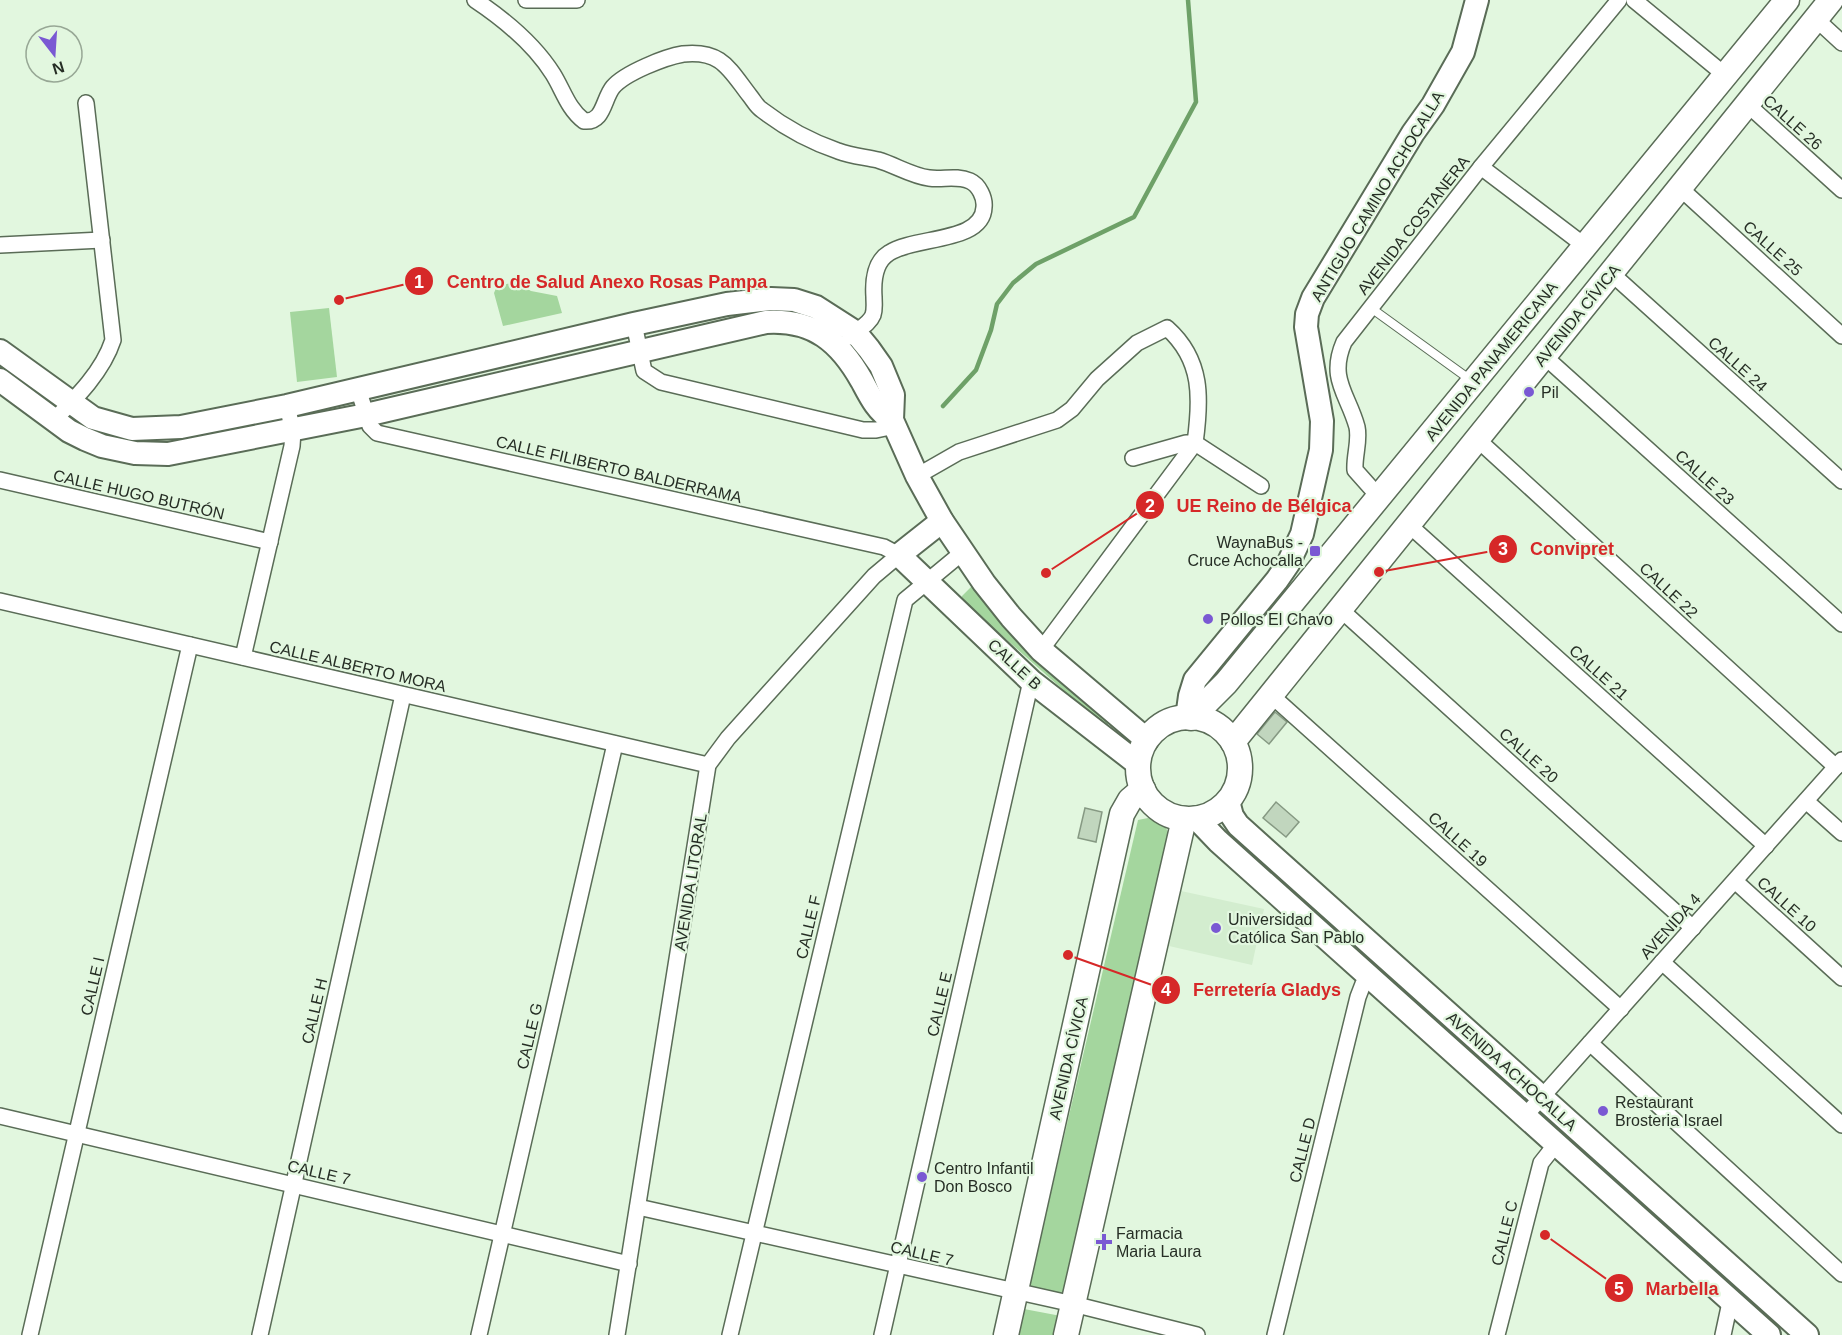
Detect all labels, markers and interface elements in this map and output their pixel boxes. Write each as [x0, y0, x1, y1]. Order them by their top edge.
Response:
north arrow [24, 24, 84, 84]
text: N [50, 58, 66, 78]
street label: ANTIGUO CAMINO ACHOCALLA [1308, 88, 1447, 304]
street label: CALLE 26 [1760, 92, 1826, 153]
street label: AVENIDA COSTANERA [1354, 152, 1473, 298]
street label: CALLE 25 [1740, 218, 1806, 279]
street label: AVENIDA CÍVICA [1530, 260, 1624, 370]
callout: Centro de Salud Anexo Rosas Pampa [404, 263, 779, 299]
text: 1 [414, 272, 424, 292]
text: Centro de Salud Anexo Rosas Pampa [447, 272, 768, 292]
street label: AVENIDA PANAMERICANA [1422, 278, 1561, 444]
street label: CALLE 24 [1705, 334, 1771, 395]
place label: Pil [1541, 384, 1559, 401]
marker: Pil [1522, 385, 1536, 399]
street label: CALLE FILIBERTO BALDERRAMA [494, 433, 744, 506]
street label: CALLE 23 [1672, 447, 1738, 508]
street label: CALLE HUGO BUTRÓN [52, 466, 226, 522]
callout: UE Reino de Bélgica [1135, 487, 1364, 523]
text: 2 [1145, 496, 1155, 516]
text: UE Reino de Bélgica [1176, 496, 1353, 516]
callout: Convipret [1488, 531, 1626, 567]
place label: WaynaBus - Cruce Achocalla [1187, 534, 1303, 569]
text: 3 [1498, 539, 1508, 559]
text: Convipret [1530, 539, 1614, 559]
marker: WaynaBus - Cruce Achocalla [1308, 544, 1322, 558]
street label: CALLE 22 [1636, 559, 1701, 622]
place label: Pollos El Chavo [1220, 611, 1333, 628]
marker: Pollos El Chavo [1201, 612, 1215, 626]
street label: CALLE B [985, 636, 1045, 693]
street label: CALLE ALBERTO MORA [268, 638, 448, 695]
street label: CALLE 21 [1566, 642, 1632, 703]
street label: CALLE 20 [1496, 725, 1562, 786]
street label: CALLE 19 [1425, 809, 1491, 870]
street label: AVENIDA LITORAL [671, 812, 710, 952]
street label: CALLE 10 [1754, 874, 1820, 935]
street label: AVENIDA 4 [1637, 890, 1704, 962]
street label: CALLE F [793, 893, 824, 961]
place label: Universidad Católica San Pablo [1228, 911, 1364, 946]
marker: Universidad Católica San Pablo [1209, 921, 1223, 935]
street label: CALLE I [78, 955, 107, 1017]
street label: CALLE E [924, 970, 955, 1038]
callout: Ferretería Gladys [1151, 972, 1353, 1008]
street label: CALLE H [299, 977, 330, 1046]
text: 4 [1161, 980, 1171, 1000]
text: Ferretería Gladys [1193, 980, 1341, 1000]
street label: AVENIDA CÍVICA [1045, 994, 1091, 1121]
street label: CALLE G [514, 1001, 545, 1071]
street label: AVENIDA ACHOCALLA [1443, 1009, 1580, 1134]
place label: Restaurant Brosteria Israel [1615, 1094, 1723, 1129]
marker: Restaurant Brosteria Israel [1596, 1104, 1610, 1118]
street label: CALLE D [1286, 1116, 1319, 1185]
street label: CALLE 7 [286, 1157, 352, 1188]
place label: Centro Infantil Don Bosco [934, 1160, 1034, 1195]
marker: Centro Infantil Don Bosco [915, 1170, 929, 1184]
street label: CALLE C [1488, 1199, 1521, 1268]
place label: Farmacia Maria Laura [1116, 1225, 1201, 1260]
marker: Farmacia Maria Laura [1097, 1235, 1111, 1249]
street label: CALLE 7 [889, 1238, 955, 1269]
callout: Marbella [1604, 1270, 1731, 1306]
text: 5 [1614, 1279, 1624, 1299]
text: Marbella [1645, 1279, 1720, 1299]

